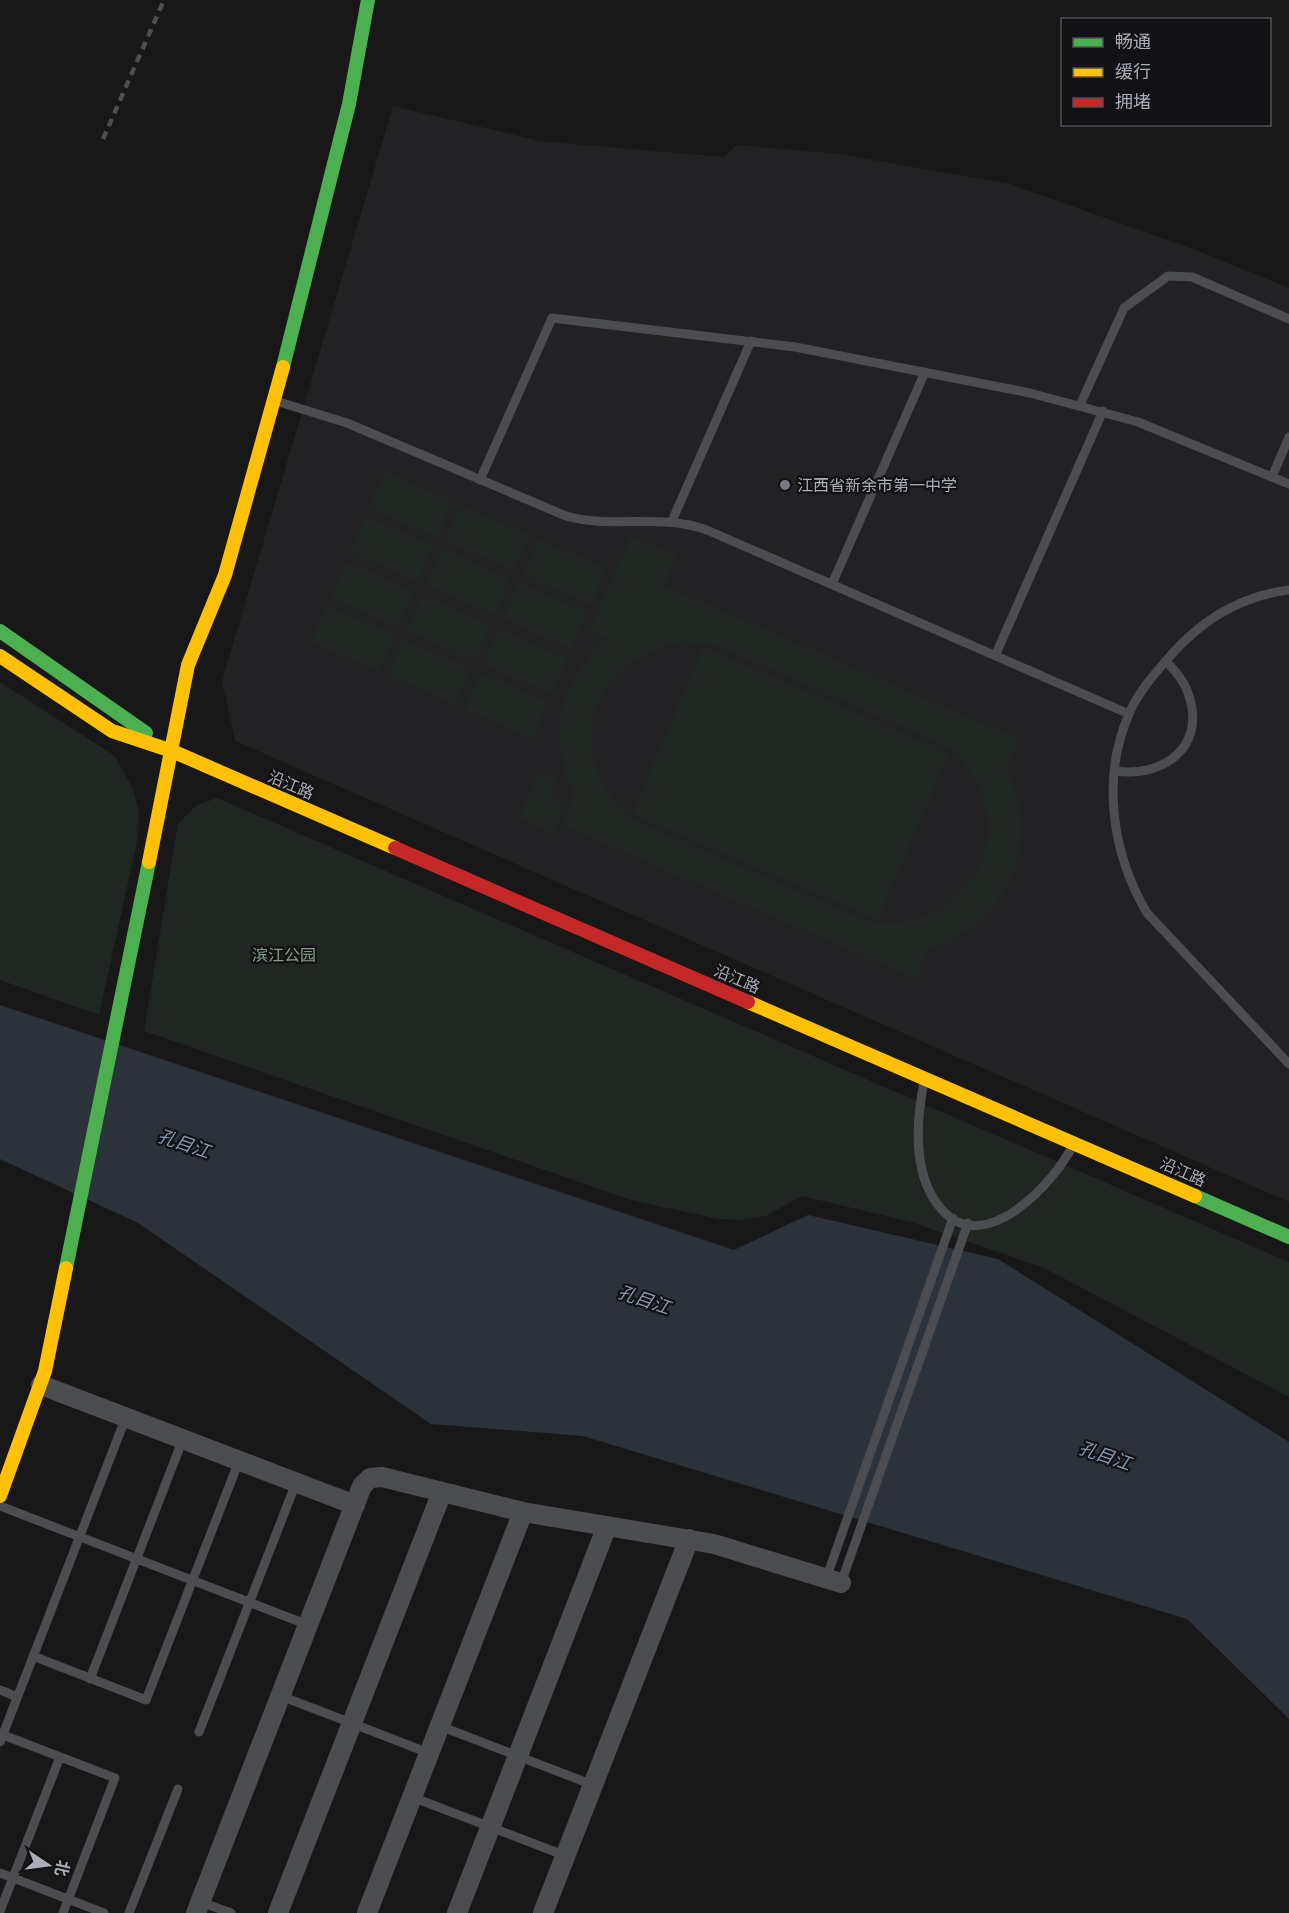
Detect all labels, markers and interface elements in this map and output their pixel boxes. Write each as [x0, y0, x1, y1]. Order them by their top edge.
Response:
legend [1061, 18, 1271, 126]
text: 畅通 [1115, 31, 1151, 53]
text: 缓行 [1115, 61, 1151, 83]
text: 拥堵 [1115, 91, 1151, 113]
place label: 江西省新余市第一中学 [797, 476, 957, 495]
marker: 江西省新余市第一中学 [778, 478, 792, 492]
street label: 沿江路 [265, 767, 317, 803]
park label: 滨江公园 [252, 946, 316, 965]
street label: 沿江路 [711, 961, 763, 997]
water label: 孔目江 [155, 1125, 215, 1164]
street label: 沿江路 [1157, 1154, 1209, 1190]
water label: 孔目江 [615, 1281, 675, 1320]
water label: 孔目江 [1076, 1437, 1136, 1476]
north arrow [18, 1835, 78, 1895]
text: 北 [51, 1858, 73, 1878]

